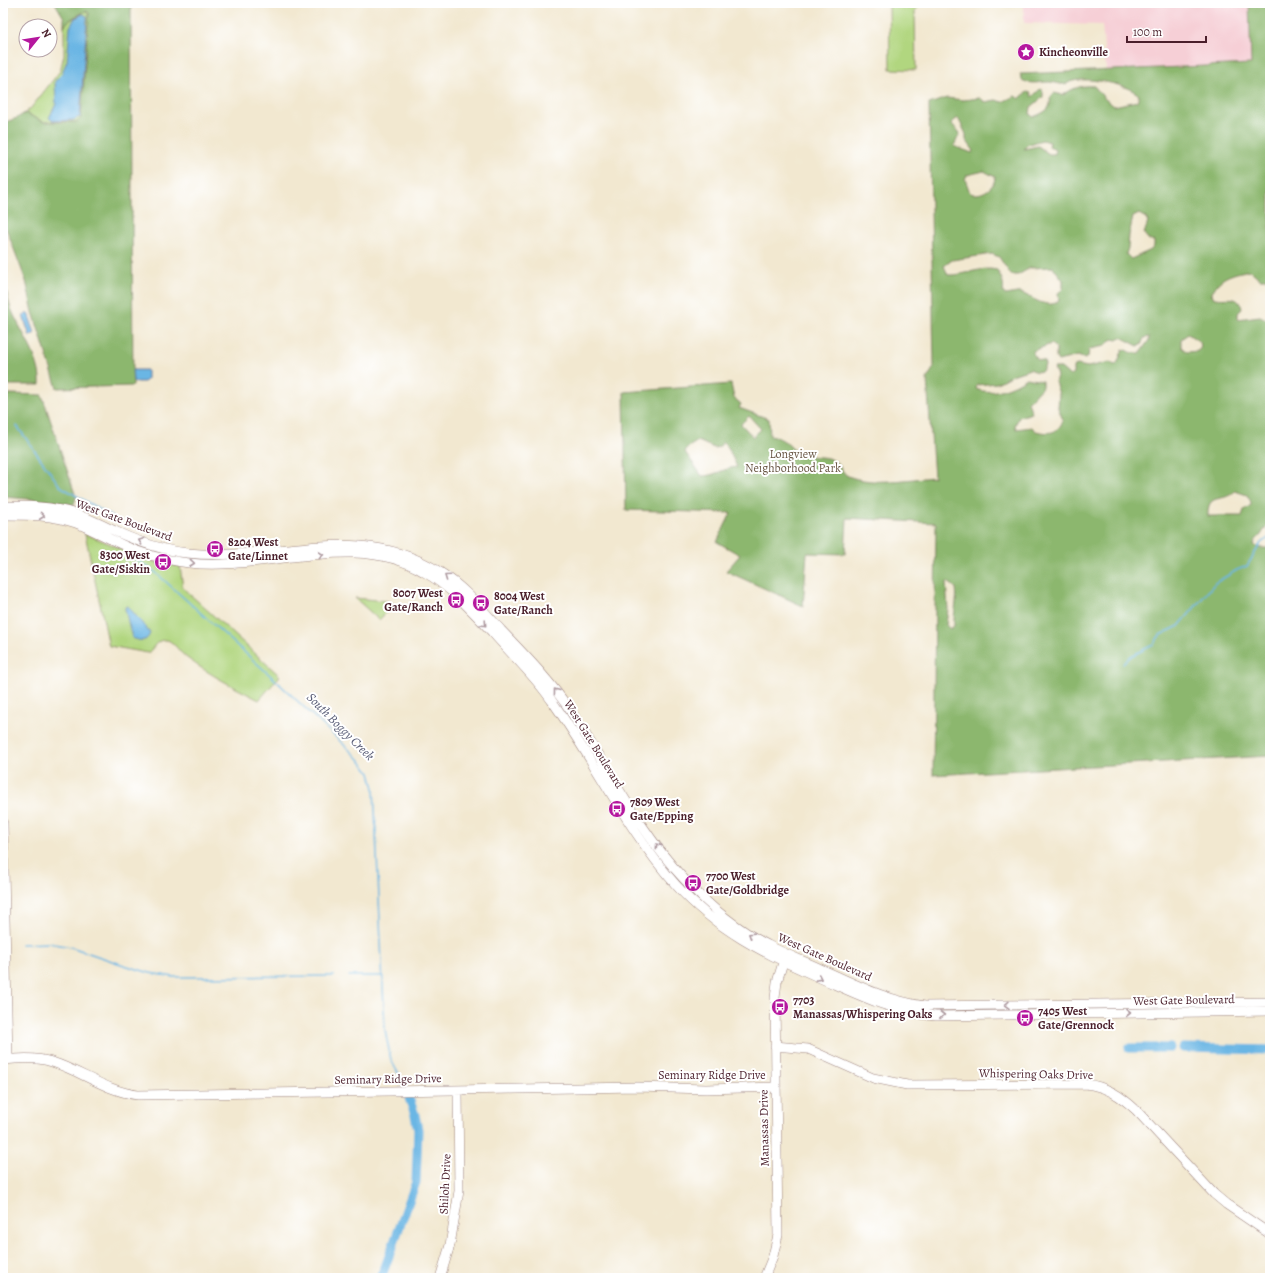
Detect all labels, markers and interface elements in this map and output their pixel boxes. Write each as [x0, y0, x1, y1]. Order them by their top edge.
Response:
north arrow [18, 18, 58, 58]
scale bar [1127, 18, 1206, 44]
text: 100 m [1133, 24, 1162, 40]
text: N [38, 26, 55, 40]
place icon: Kincheonville [1016, 42, 1036, 62]
place label: Kincheonville [1039, 44, 1108, 60]
park label: Longview Neighborhood Park [745, 446, 841, 476]
street label: West Gate Boulevard [73, 495, 175, 545]
one-way arrow [39, 511, 45, 520]
place label: 8204 West Gate/Linnet [228, 534, 288, 564]
one-way arrow [138, 538, 145, 546]
bus stop icon: 8204 West Gate/Linnet [205, 539, 225, 559]
place label: 8300 West Gate/Siskin [92, 547, 150, 577]
one-way arrow [318, 551, 324, 560]
bus stop icon: 8300 West Gate/Siskin [153, 552, 173, 572]
one-way arrow [189, 558, 195, 567]
one-way arrow [444, 574, 451, 582]
place label: 8007 West Gate/Ranch [384, 585, 443, 615]
place label: 8004 West Gate/Ranch [494, 588, 553, 618]
bus stop icon: 8007 West Gate/Ranch [446, 590, 466, 610]
bus stop icon: 8004 West Gate/Ranch [471, 593, 491, 613]
one-way arrow [480, 619, 487, 627]
one-way arrow [553, 688, 560, 695]
water label: South Boggy Creek [303, 689, 378, 764]
street label: West Gate Boulevard [560, 696, 628, 792]
place label: 7809 West Gate/Epping [630, 794, 694, 824]
bus stop icon: 7809 West Gate/Epping [607, 799, 627, 819]
one-way arrow [656, 844, 663, 851]
place label: 7700 West Gate/Goldbridge [706, 868, 790, 898]
bus stop icon: 7700 West Gate/Goldbridge [683, 873, 703, 893]
street label: West Gate Boulevard [774, 929, 875, 985]
one-way arrow [749, 933, 756, 940]
one-way arrow [815, 973, 822, 981]
street label: West Gate Boulevard [1132, 991, 1235, 1009]
place label: 7703 Manassas/Whispering Oaks [793, 992, 933, 1022]
bus stop icon: 7703 Manassas/Whispering Oaks [770, 997, 790, 1017]
one-way arrow [1004, 1001, 1010, 1010]
place label: 7405 West Gate/Grennock [1038, 1003, 1115, 1033]
bus stop icon: 7405 West Gate/Grennock [1015, 1008, 1035, 1028]
one-way arrow [1125, 1009, 1131, 1017]
one-way arrow [939, 1011, 945, 1019]
street label: Whispering Oaks Drive [978, 1065, 1093, 1083]
street label: Seminary Ridge Drive [658, 1067, 766, 1083]
street label: Seminary Ridge Drive [334, 1070, 442, 1088]
street label: Manassas Drive [755, 1089, 773, 1167]
street label: Shiloh Drive [435, 1153, 455, 1215]

